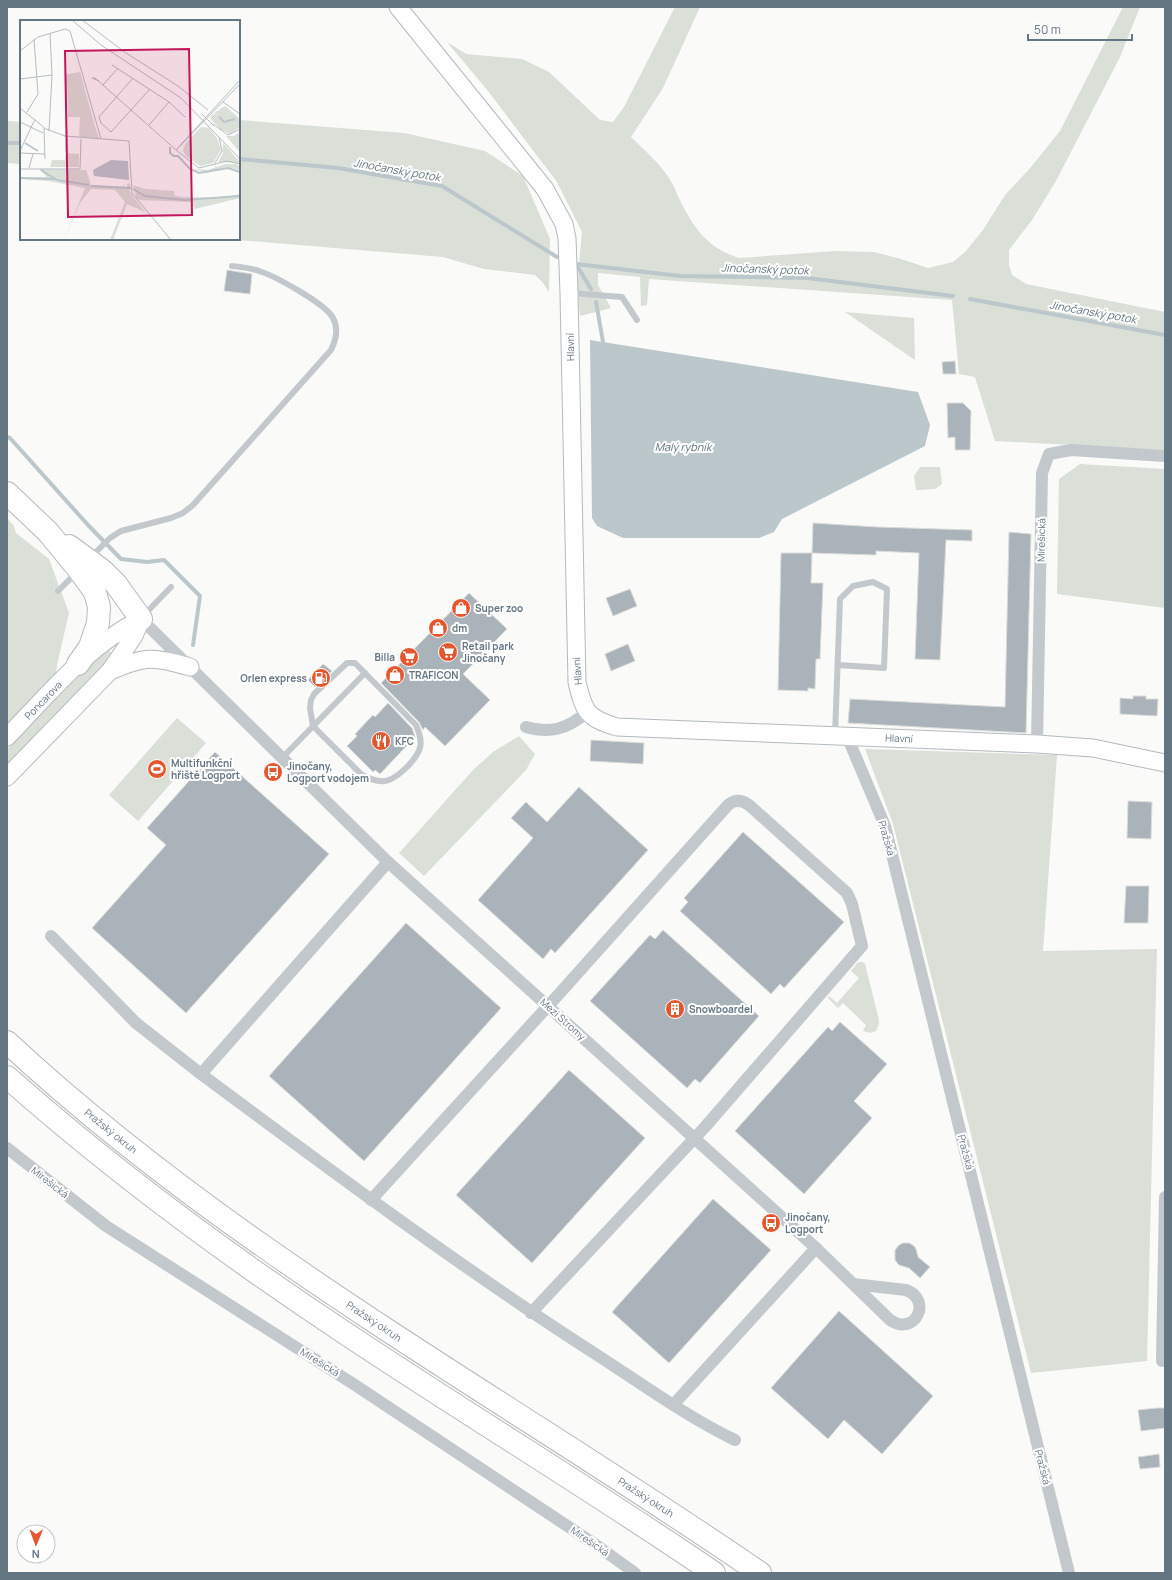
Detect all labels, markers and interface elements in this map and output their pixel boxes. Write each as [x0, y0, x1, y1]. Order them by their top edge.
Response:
scale bar [1028, 16, 1132, 42]
inset map [20, 20, 240, 240]
text: 50 m [1034, 21, 1061, 38]
water label: Jinočanský potok [353, 155, 443, 185]
water label: Jinočanský potok [721, 259, 811, 278]
water label: Jinočanský potok [1049, 297, 1139, 327]
street label: Hlavní [563, 332, 577, 361]
water label: Malý rybník [655, 439, 713, 454]
street label: Mirešická [1034, 518, 1048, 562]
shop icon: Super zoo [450, 597, 472, 619]
place label: Super zoo [475, 601, 523, 615]
shop icon: dm [427, 617, 449, 639]
place label: dm [452, 621, 467, 635]
place label: Retail park Jinočany [462, 639, 514, 665]
supermarket icon: Retail park Jinočany [437, 641, 459, 663]
supermarket icon: Billa [398, 646, 420, 668]
place label: Billa [375, 650, 395, 664]
street label: Hlavní [569, 656, 585, 685]
shop icon: TRAFICON [384, 664, 406, 686]
fuel station icon: Orlen express [310, 667, 332, 689]
place label: TRAFICON [409, 668, 458, 682]
place label: Orlen express [240, 671, 308, 685]
street label: Poncarova [21, 678, 65, 722]
restaurant icon: KFC [370, 730, 392, 752]
street label: Hlavní [885, 731, 914, 746]
place label: KFC [395, 734, 414, 748]
place label: Multifunkční hřiště Logport [171, 756, 240, 782]
sports icon: Multifunkční hřiště Logport [146, 758, 168, 780]
place label: Jinočany, Logport vodojem [287, 759, 369, 785]
bus stop icon: Jinočany, Logport vodojem [262, 761, 284, 783]
street label: Pražská [875, 819, 899, 857]
street label: Mezi Stromy [537, 995, 589, 1044]
building icon: Snowboardel [664, 998, 686, 1020]
place label: Snowboardel [689, 1002, 753, 1016]
street label: Pražský okruh [82, 1105, 140, 1157]
street label: Pražská [955, 1133, 977, 1171]
street label: Mirešická [28, 1163, 72, 1201]
place label: Jinočany, Logport [785, 1210, 830, 1236]
bus stop icon: Jinočany, Logport [760, 1212, 782, 1234]
street label: Pražský okruh [343, 1297, 405, 1345]
street label: Mirešická [298, 1344, 342, 1380]
street label: Pražská [1032, 1448, 1054, 1486]
street label: Pražský okruh [615, 1474, 677, 1520]
street label: Mirešická [568, 1523, 612, 1559]
north arrow [16, 1524, 56, 1564]
text: N [32, 1547, 40, 1562]

